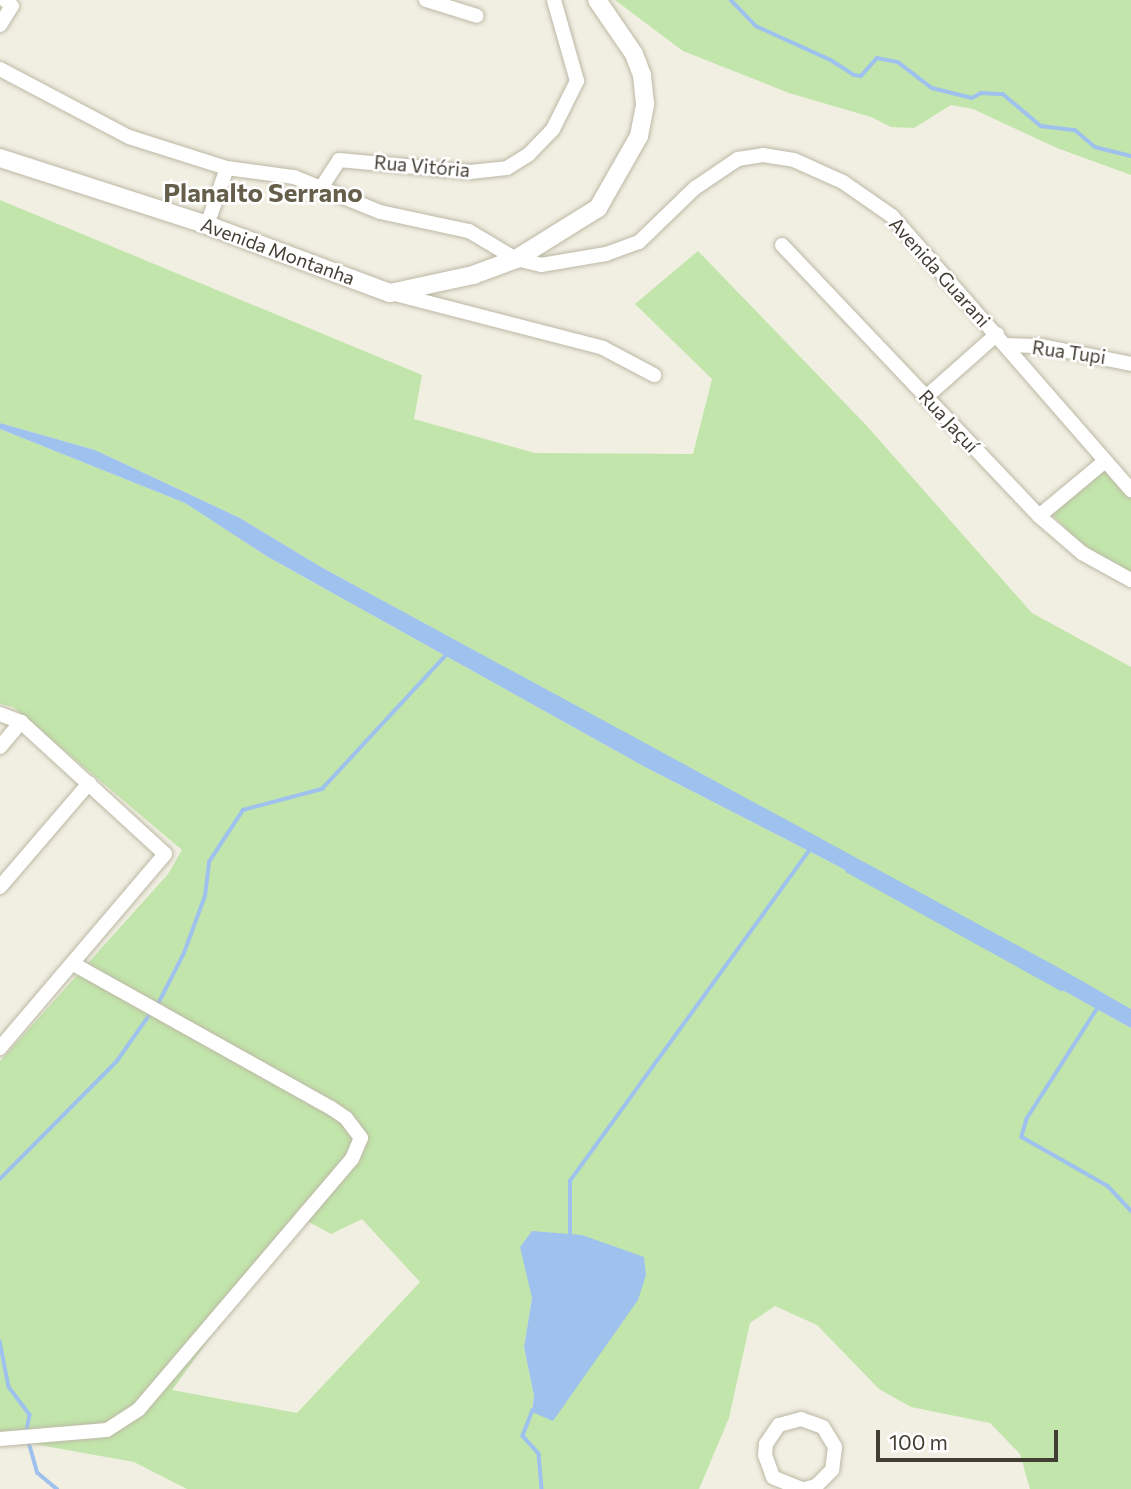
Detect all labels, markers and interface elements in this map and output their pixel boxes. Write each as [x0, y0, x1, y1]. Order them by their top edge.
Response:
street label: Rua Vitória [373, 150, 471, 182]
district label: Planalto Serrano [163, 176, 363, 208]
street label: Avenida Guarani [885, 212, 995, 332]
street label: Avenida Montanha [198, 213, 358, 289]
street label: Rua Tupi [1031, 336, 1107, 368]
street label: Rua Jaçuí [914, 385, 984, 457]
scale bar [879, 1416, 1061, 1460]
text: 100 m [889, 1429, 948, 1454]

